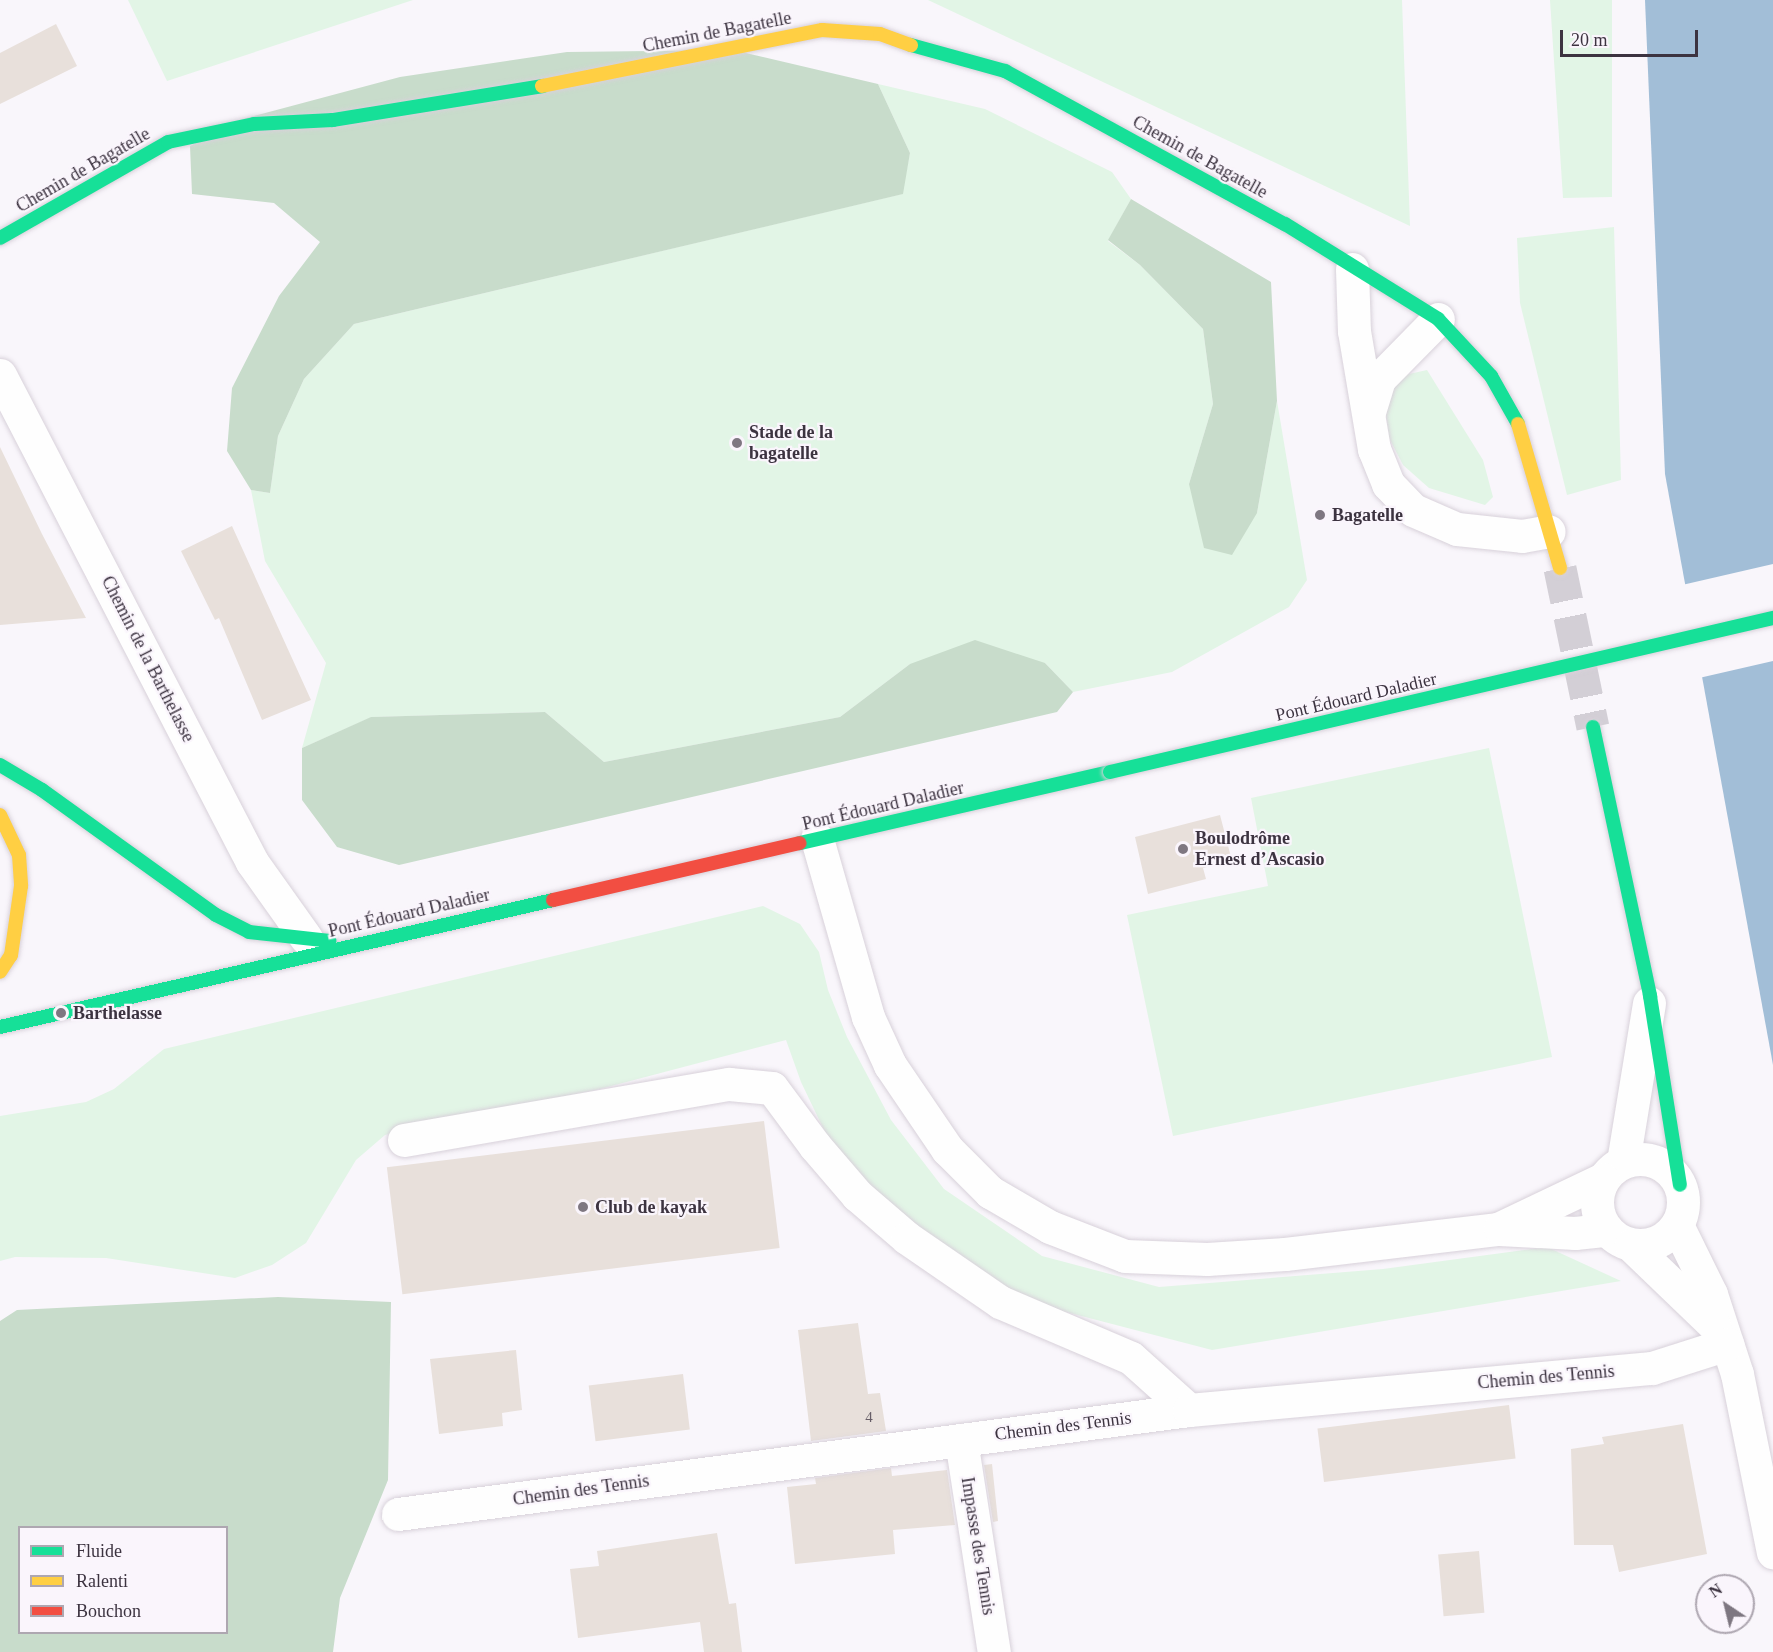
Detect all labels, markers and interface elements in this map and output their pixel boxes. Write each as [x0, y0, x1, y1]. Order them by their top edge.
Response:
street label: Chemin de Bagatelle [641, 7, 793, 57]
scale bar [1563, 18, 1701, 56]
text: 20 m [1571, 30, 1608, 50]
street label: Chemin de Bagatelle [1129, 111, 1271, 203]
street label: Chemin de Bagatelle [12, 123, 154, 217]
place label: Stade de la bagatelle [749, 422, 833, 464]
marker: Stade de la bagatelle [730, 436, 744, 450]
place label: Bagatelle [1332, 504, 1403, 526]
marker: Bagatelle [1313, 508, 1327, 522]
street label: Chemin de la Barthelasse [97, 572, 199, 746]
street label: Pont Édouard Daladier [1273, 668, 1439, 726]
street label: Pont Édouard Daladier [800, 777, 966, 835]
place label: Boulodrôme Ernest d’Ascasio [1195, 828, 1324, 870]
marker: Boulodrôme Ernest d’Ascasio [1176, 842, 1190, 856]
street label: Pont Édouard Daladier [326, 884, 492, 942]
place label: Barthelasse [73, 1002, 162, 1024]
marker: Barthelasse [54, 1006, 68, 1020]
place label: Club de kayak [595, 1196, 707, 1218]
marker: Club de kayak [576, 1200, 590, 1214]
street label: Chemin des Tennis [1476, 1360, 1616, 1394]
street label: Chemin des Tennis [993, 1407, 1133, 1445]
house number: 4 [865, 1409, 873, 1427]
street label: Chemin des Tennis [511, 1470, 651, 1510]
street label: Impasse des Tennis [956, 1475, 1000, 1617]
legend [18, 1526, 228, 1634]
text: Fluide [76, 1541, 122, 1561]
text: Ralenti [76, 1571, 128, 1591]
north arrow [1695, 1574, 1755, 1634]
text: N [1706, 1580, 1725, 1601]
text: Bouchon [76, 1601, 141, 1621]

